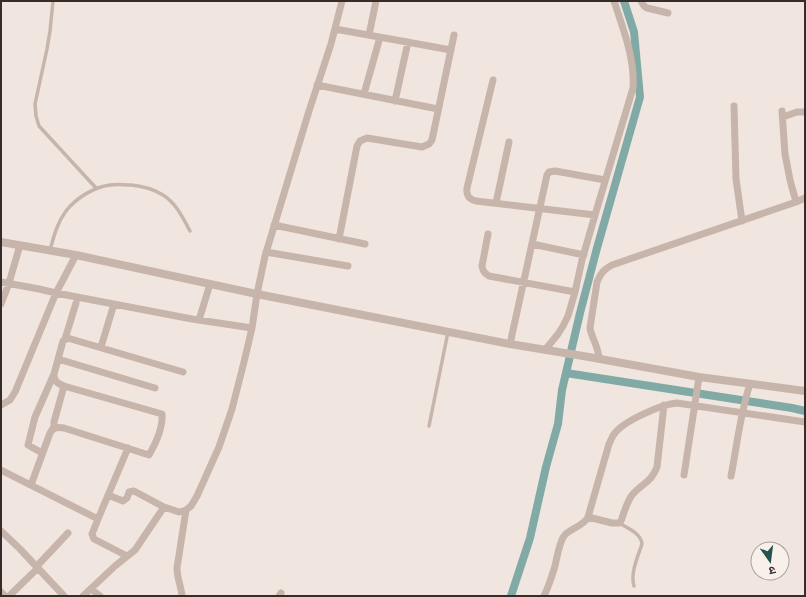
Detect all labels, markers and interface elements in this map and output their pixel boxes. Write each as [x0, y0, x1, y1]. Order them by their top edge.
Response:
north arrow [750, 541, 790, 581]
text: उ [767, 563, 777, 578]

